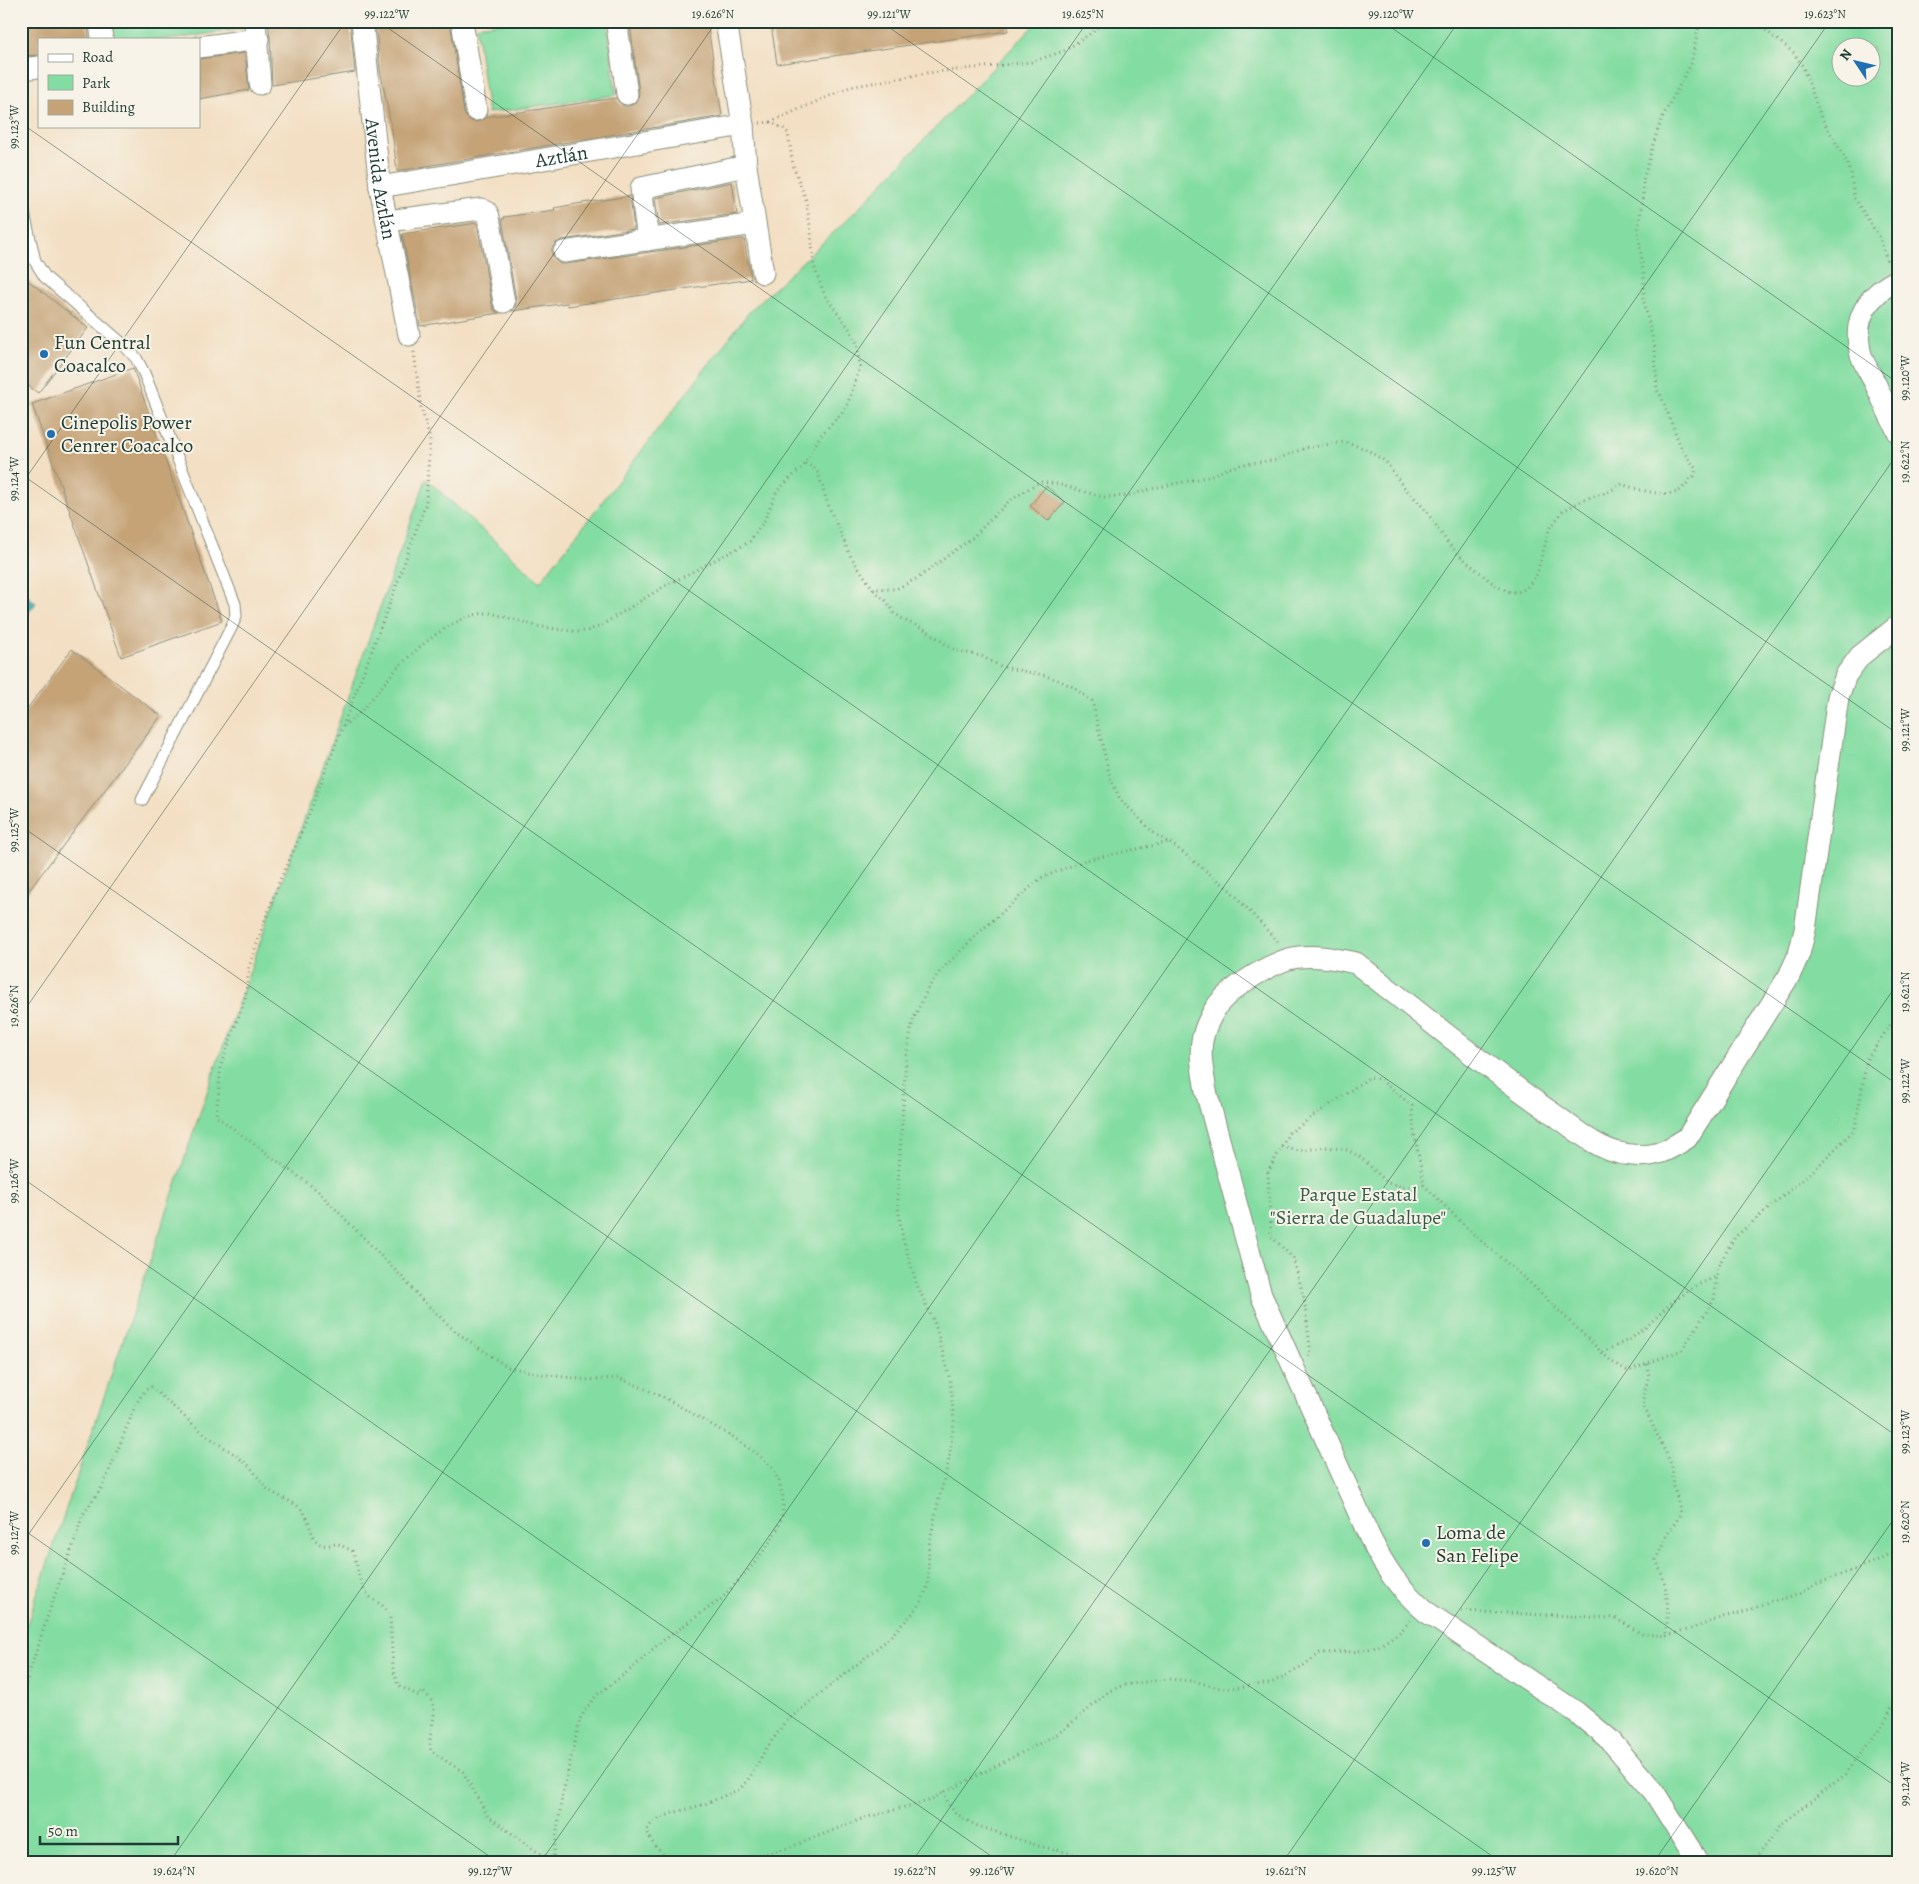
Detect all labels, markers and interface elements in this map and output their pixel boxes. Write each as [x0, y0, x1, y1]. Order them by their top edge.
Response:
text: 99.122°W [365, 6, 410, 22]
text: 19.626°N [692, 6, 735, 22]
text: 99.121°W [867, 6, 911, 22]
text: 19.625°N [1062, 6, 1104, 22]
text: 99.120°W [1368, 6, 1415, 22]
text: 19.623°N [1804, 6, 1846, 22]
legend [38, 38, 200, 128]
north arrow [1832, 38, 1882, 88]
text: N [1835, 45, 1856, 64]
text: Road [82, 47, 114, 67]
text: Park [82, 73, 111, 93]
text: Building [82, 97, 135, 117]
text: 99.123°W [6, 104, 22, 149]
street label: Avenida Aztlán [359, 116, 403, 242]
street label: Aztlán [532, 139, 590, 174]
place label: Fun Central Coacalco [54, 329, 150, 379]
marker: Fun Central Coacalco [38, 348, 50, 360]
text: 99.120°W [1897, 354, 1913, 401]
place label: Cinepolis Power Cenrer Coacalco [61, 409, 193, 459]
marker: Cinepolis Power Cenrer Coacalco [45, 428, 57, 440]
text: 19.622°N [1897, 440, 1913, 483]
text: 99.124°W [6, 456, 22, 501]
text: 99.121°W [1897, 708, 1913, 752]
text: 99.125°W [6, 807, 22, 852]
text: 19.621°N [1897, 971, 1913, 1012]
text: 19.626°N [6, 984, 22, 1027]
text: 99.122°W [1897, 1058, 1913, 1103]
text: 99.126°W [6, 1158, 22, 1203]
park label: Parque Estatal "Sierra de Guadalupe" [1270, 1181, 1446, 1231]
text: 99.123°W [1897, 1409, 1913, 1454]
text: 19.620°N [1897, 1500, 1913, 1544]
text: 99.127°W [6, 1510, 22, 1555]
place label: Loma de San Felipe [1436, 1519, 1519, 1569]
marker: Loma de San Felipe [1420, 1537, 1432, 1549]
text: 99.124°W [1897, 1761, 1913, 1806]
scale bar [40, 1814, 178, 1846]
text: 50 m [48, 1821, 78, 1841]
text: 19.624°N [153, 1863, 195, 1879]
text: 99.127°W [468, 1863, 513, 1879]
text: 19.622°N [894, 1863, 937, 1879]
text: 99.126°W [970, 1863, 1015, 1879]
text: 19.621°N [1266, 1863, 1307, 1879]
text: 99.125°W [1472, 1863, 1517, 1879]
text: 19.620°N [1635, 1863, 1679, 1879]

